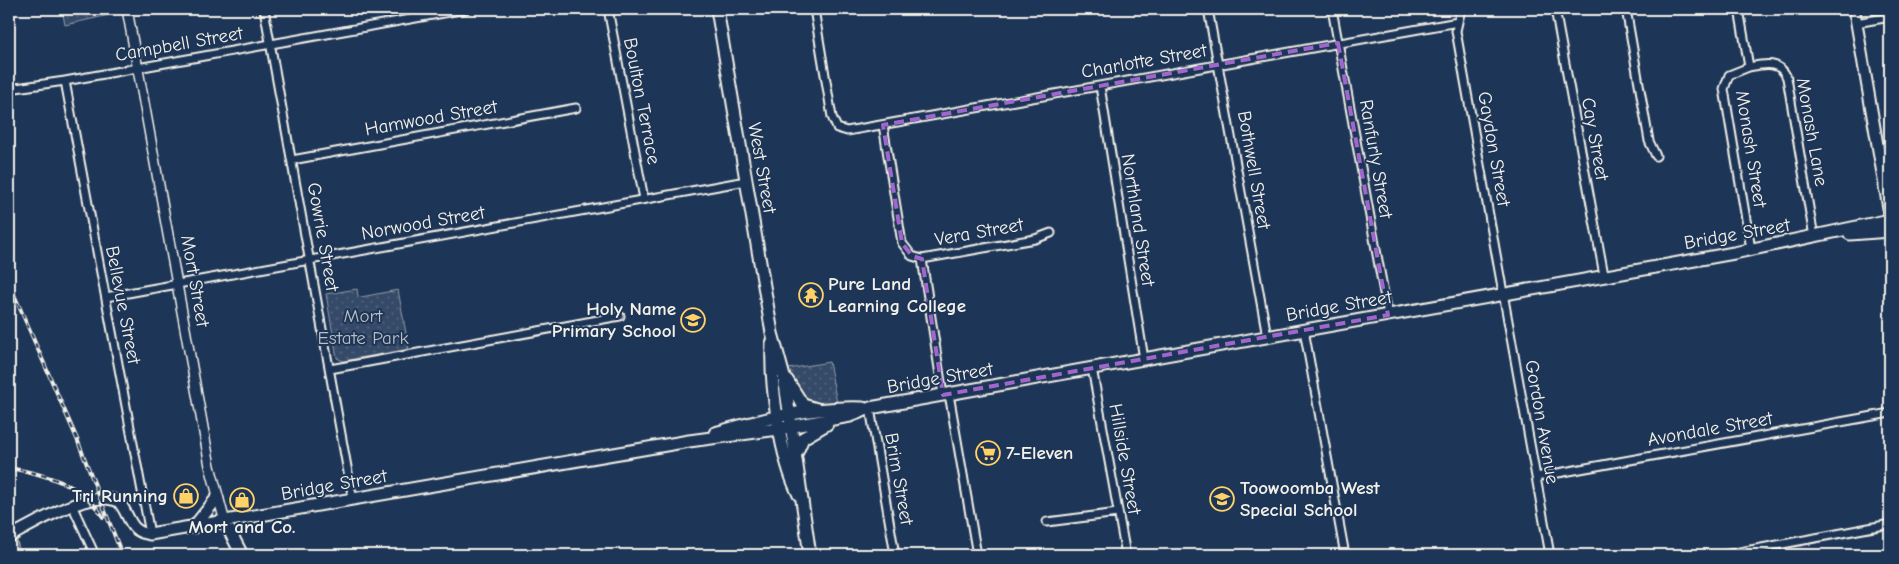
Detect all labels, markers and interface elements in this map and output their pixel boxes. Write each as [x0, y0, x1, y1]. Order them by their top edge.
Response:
street label: Campbell Street [113, 22, 245, 66]
street label: Boulton Terrace [619, 36, 665, 166]
street label: Charlotte Street [1080, 39, 1209, 83]
street label: Monash Lane [1792, 76, 1832, 188]
street label: Monash Street [1731, 89, 1771, 210]
street label: Gaydon Street [1473, 90, 1515, 209]
street label: Hamwood Street [363, 95, 500, 140]
street label: Cay Street [1577, 96, 1613, 183]
street label: Ranfurly Street [1355, 98, 1397, 221]
street label: Bothwell Street [1233, 109, 1275, 232]
street label: West Street [743, 121, 781, 216]
street label: Northland Street [1117, 152, 1159, 289]
street label: Gowrie Street [303, 181, 343, 294]
street label: Norwood Street [359, 201, 487, 245]
street label: Vera Street [933, 213, 1026, 251]
street label: Bridge Street [1682, 214, 1792, 254]
street label: Mort Street [176, 233, 214, 329]
street label: Bellevue Street [101, 244, 145, 367]
place label: Pure Land Learning College [828, 273, 966, 317]
temple icon: Pure Land Learning College [798, 282, 824, 308]
street label: Bridge Street [1284, 286, 1394, 326]
place label: Holy Name Primary School [552, 298, 676, 342]
park label: Mort Estate Park [317, 305, 409, 349]
school or university icon: Holy Name Primary School [680, 307, 706, 333]
street label: Bridge Street [885, 358, 995, 398]
street label: Gordon Avenue [1520, 358, 1564, 486]
street label: Hillside Street [1104, 402, 1146, 517]
street label: Avondale Street [1646, 407, 1775, 451]
street label: Brim Street [880, 431, 918, 527]
supermarket icon: 7-Eleven [975, 440, 1001, 466]
place label: 7-Eleven [1006, 442, 1073, 464]
street label: Bridge Street [279, 465, 389, 505]
place label: Toowoomba West Special School [1240, 477, 1381, 521]
shop icon: Tri Running [173, 483, 199, 509]
place label: Tri Running [72, 485, 168, 507]
school or university icon: Toowoomba West Special School [1209, 486, 1235, 512]
shop icon: Mort and Co. [229, 487, 255, 513]
place label: Mort and Co. [188, 516, 296, 538]

